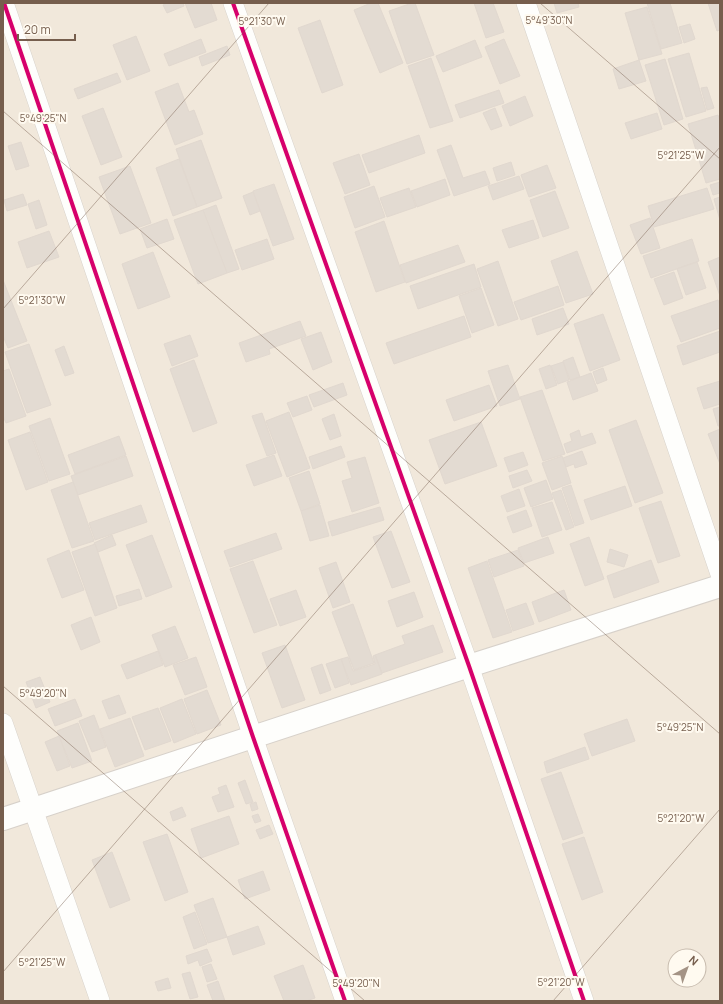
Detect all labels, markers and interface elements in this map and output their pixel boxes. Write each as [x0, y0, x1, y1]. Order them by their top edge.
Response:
text: 5°49'30"N [526, 13, 573, 27]
text: 5°21'30"W [239, 14, 286, 28]
scale bar [18, 16, 75, 42]
text: 20 m [24, 21, 51, 38]
text: 5°49'25"N [20, 111, 66, 125]
text: 5°21'25"W [658, 148, 705, 162]
text: 5°21'30"W [19, 293, 66, 307]
text: 5°49'20"N [20, 686, 67, 700]
text: 5°49'25"N [657, 720, 703, 734]
text: 5°21'20"W [657, 811, 705, 825]
north arrow [667, 948, 707, 988]
text: N [686, 952, 702, 968]
text: 5°21'25"W [19, 955, 66, 969]
text: 5°21'20"W [537, 975, 585, 989]
text: 5°49'20"N [333, 976, 380, 990]

